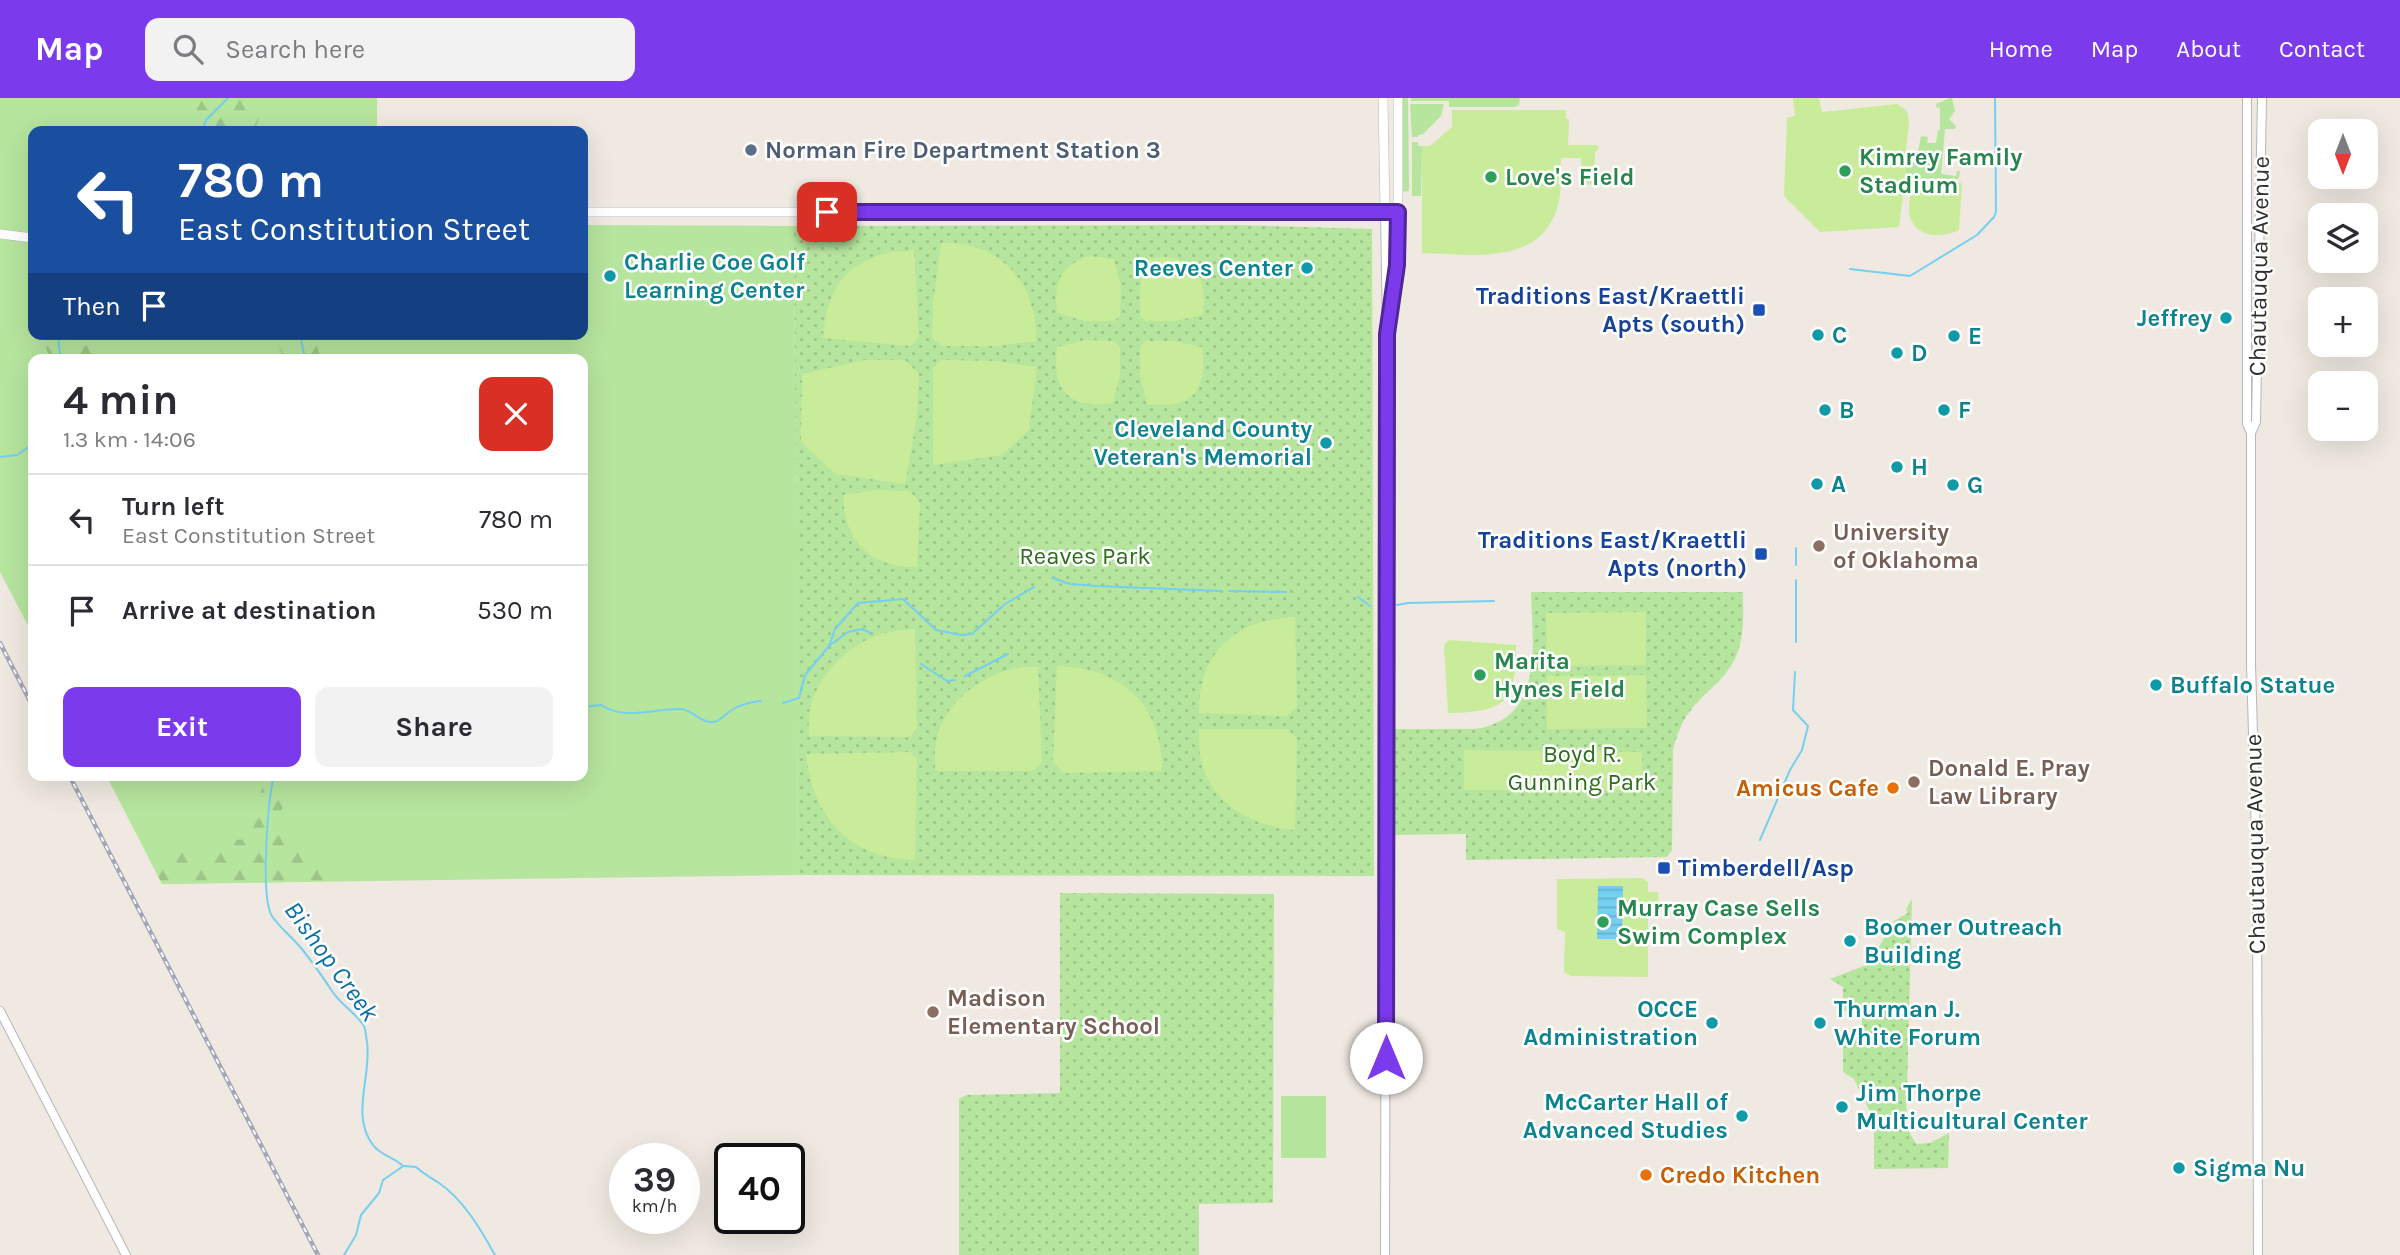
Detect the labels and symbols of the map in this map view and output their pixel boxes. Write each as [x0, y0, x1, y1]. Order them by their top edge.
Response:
north arrow [2308, 119, 2378, 189]
place label: Norman Fire Department Station 3 [765, 136, 1161, 164]
marker: Norman Fire Department Station 3 [743, 142, 759, 158]
place label: Kimrey Family Stadium [1859, 143, 2022, 199]
street label: Chautauqua Avenue [2243, 156, 2275, 376]
place label: Love's Field [1505, 163, 1634, 191]
marker: Kimrey Family Stadium [1837, 163, 1853, 179]
marker: Love's Field [1483, 169, 1499, 185]
pin [797, 182, 857, 242]
place label: Charlie Coe Golf Learning Center [624, 248, 805, 304]
place label: Reeves Center [1134, 254, 1294, 282]
marker: Reeves Center [1299, 260, 1315, 276]
marker: Charlie Coe Golf Learning Center [602, 268, 618, 284]
place label: Traditions East/Kraettli Apts (south) [1476, 282, 1745, 338]
marker: Traditions East/Kraettli Apts (south) [1751, 302, 1767, 318]
place label: Jeffrey [2137, 304, 2212, 332]
marker: Jeffrey [2218, 310, 2234, 326]
place label: C [1832, 321, 1847, 349]
place label: E [1968, 322, 1982, 350]
marker: C [1810, 327, 1826, 343]
marker: E [1946, 328, 1962, 344]
place label: D [1911, 339, 1927, 367]
marker: D [1889, 345, 1905, 361]
place label: B [1839, 396, 1855, 424]
place label: F [1958, 396, 1971, 424]
marker: B [1817, 402, 1833, 418]
marker: F [1936, 402, 1952, 418]
place label: Cleveland County Veteran's Memorial [1093, 415, 1312, 471]
marker: Cleveland County Veteran's Memorial [1318, 435, 1334, 451]
place label: H [1911, 453, 1928, 481]
marker: H [1889, 459, 1905, 475]
place label: A [1831, 470, 1846, 498]
place label: G [1967, 471, 1983, 499]
marker: A [1809, 476, 1825, 492]
marker: G [1945, 477, 1961, 493]
place label: University of Oklahoma [1833, 518, 1979, 574]
place label: Traditions East/Kraettli Apts (north) [1478, 526, 1747, 582]
marker: University of Oklahoma [1811, 538, 1827, 554]
park label: Reaves Park [1019, 542, 1151, 570]
marker: Traditions East/Kraettli Apts (north) [1753, 546, 1769, 562]
place label: Marita Hynes Field [1494, 647, 1625, 703]
marker: Marita Hynes Field [1472, 667, 1488, 683]
place label: Buffalo Statue [2170, 671, 2335, 699]
marker: Buffalo Statue [2148, 677, 2164, 693]
street label: Chautauqua Avenue [2239, 734, 2271, 954]
park label: Boyd R. Gunning Park [1508, 740, 1656, 796]
place label: Donald E. Pray Law Library [1928, 754, 2090, 810]
place label: Amicus Cafe [1736, 774, 1879, 802]
marker: Donald E. Pray Law Library [1906, 774, 1922, 790]
marker: Amicus Cafe [1885, 780, 1901, 796]
place label: Timberdell/Asp [1678, 854, 1854, 882]
marker: Timberdell/Asp [1656, 860, 1672, 876]
place label: Murray Case Sells Swim Complex [1617, 894, 1820, 950]
water label: Bishop Creek [278, 895, 386, 1028]
place label: Boomer Outreach Building [1864, 913, 2062, 969]
marker: Murray Case Sells Swim Complex [1595, 914, 1611, 930]
marker: Boomer Outreach Building [1842, 933, 1858, 949]
place label: Madison Elementary School [947, 984, 1160, 1040]
place label: OCCE Administration [1523, 995, 1698, 1051]
place label: Thurman J. White Forum [1834, 995, 1981, 1051]
marker: Madison Elementary School [925, 1004, 941, 1020]
marker: OCCE Administration [1704, 1015, 1720, 1031]
marker: Thurman J. White Forum [1812, 1015, 1828, 1031]
position arrow [1349, 1021, 1423, 1095]
place label: Jim Thorpe Multicultural Center [1856, 1079, 2088, 1135]
place label: McCarter Hall of Advanced Studies [1523, 1088, 1728, 1144]
marker: Jim Thorpe Multicultural Center [1834, 1099, 1850, 1115]
marker: McCarter Hall of Advanced Studies [1734, 1108, 1750, 1124]
speed limit sign: 40 [714, 1143, 805, 1234]
place label: Sigma Nu [2193, 1154, 2305, 1182]
marker: Sigma Nu [2171, 1160, 2187, 1176]
place label: Credo Kitchen [1660, 1161, 1820, 1189]
marker: Credo Kitchen [1638, 1167, 1654, 1183]

